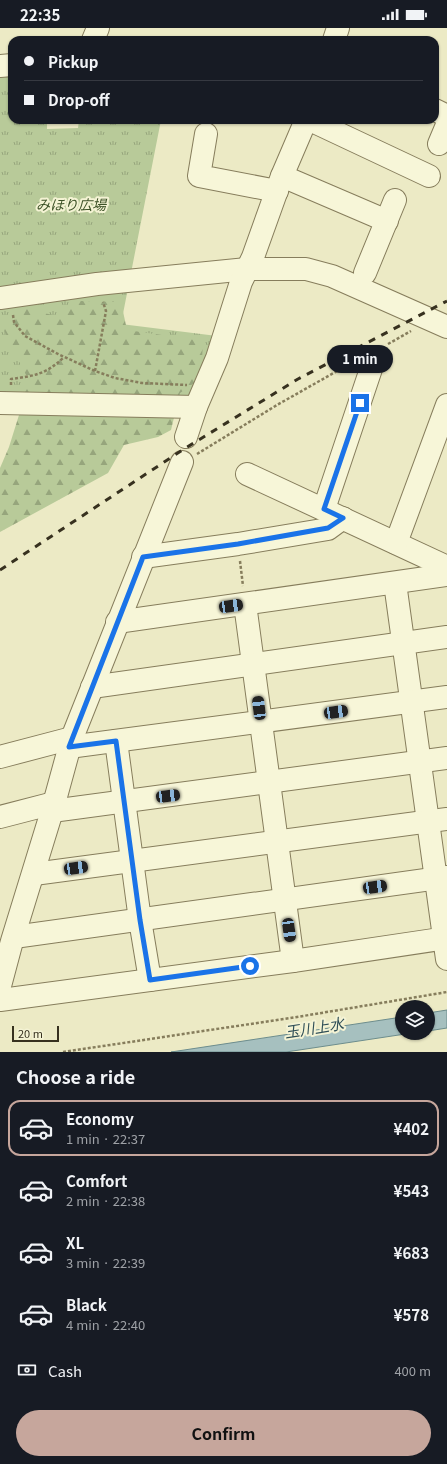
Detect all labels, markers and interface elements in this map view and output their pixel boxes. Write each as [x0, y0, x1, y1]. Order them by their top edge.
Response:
text: 22:35 [20, 4, 60, 25]
text: Pickup [48, 51, 98, 72]
text: Drop-off [48, 89, 110, 110]
park label: みほり広場 [36, 194, 108, 214]
callout: 1 min [327, 345, 393, 373]
text: 1 min [342, 349, 378, 368]
route end [351, 394, 369, 412]
car [218, 598, 244, 614]
car [252, 695, 266, 721]
car [323, 704, 349, 720]
car [155, 789, 181, 803]
car [63, 860, 89, 876]
car [362, 879, 388, 895]
car [281, 917, 297, 943]
route start [241, 957, 259, 975]
map controls [395, 1000, 435, 1040]
button: layers [395, 1000, 435, 1040]
water label: 玉川上水 [283, 1012, 347, 1042]
scale bar [12, 1024, 59, 1043]
text: 20 m [18, 1025, 43, 1041]
text: Choose a ride [16, 1063, 135, 1089]
text: Economy [66, 1108, 134, 1129]
icon: car [18, 1110, 54, 1146]
text: ¥402 [394, 1118, 429, 1139]
text: 1 min · 22:37 [66, 1129, 145, 1148]
text: Comfort [66, 1170, 127, 1191]
icon: car [18, 1172, 54, 1208]
text: ¥543 [394, 1180, 429, 1201]
text: 2 min · 22:38 [66, 1191, 145, 1210]
text: XL [66, 1232, 84, 1253]
icon: car [18, 1234, 54, 1270]
text: ¥683 [394, 1242, 429, 1263]
text: 3 min · 22:39 [66, 1253, 145, 1272]
text: Black [66, 1294, 107, 1315]
icon: car [18, 1296, 54, 1332]
text: ¥578 [394, 1304, 429, 1325]
text: 4 min · 22:40 [66, 1315, 145, 1334]
icon: cash [16, 1359, 38, 1381]
text: Cash [48, 1360, 82, 1381]
text: 400 m [394, 1361, 431, 1380]
button: Confirm [16, 1410, 431, 1456]

